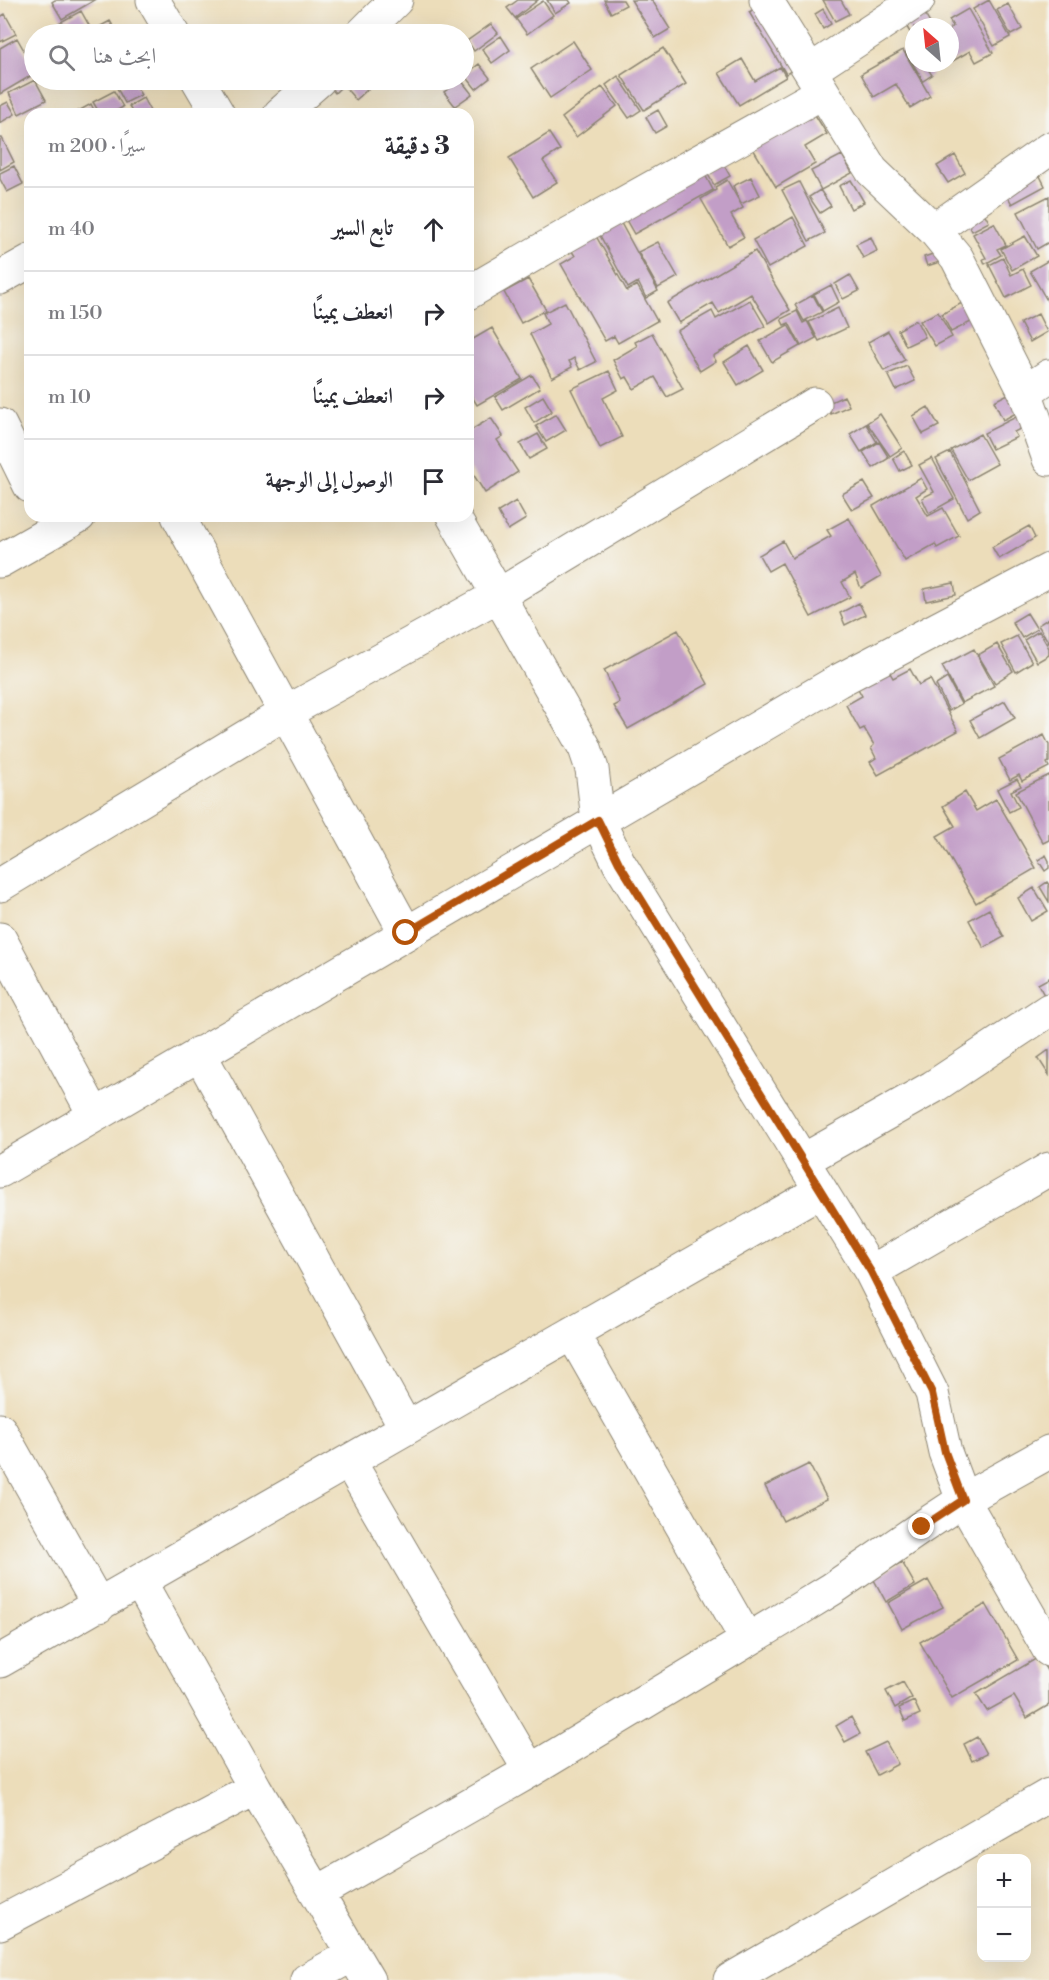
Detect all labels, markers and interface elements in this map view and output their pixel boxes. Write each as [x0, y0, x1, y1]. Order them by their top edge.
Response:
north arrow [905, 18, 959, 72]
search box [24, 24, 474, 90]
icon: search [45, 41, 78, 74]
text: ابحث هنا [93, 43, 156, 70]
text: 3 دقيقة [385, 130, 450, 162]
text: سيرًا · 200 m [48, 134, 146, 159]
icon: ahead [417, 213, 450, 246]
text: تابع السير [332, 215, 393, 242]
text: 40 m [48, 217, 95, 242]
icon: right [417, 297, 450, 330]
text: انعطف يمينًا [313, 299, 393, 326]
text: 150 m [48, 301, 103, 326]
icon: right [417, 381, 450, 414]
text: انعطف يمينًا [313, 383, 393, 410]
text: 10 m [48, 385, 91, 410]
icon: arrive [417, 465, 450, 498]
text: الوصول إلى الوجهة [265, 467, 393, 494]
route start [392, 919, 418, 945]
route end [908, 1513, 934, 1539]
map controls [977, 1854, 1031, 1962]
button: + [977, 1854, 1031, 1908]
button: − [977, 1908, 1031, 1962]

